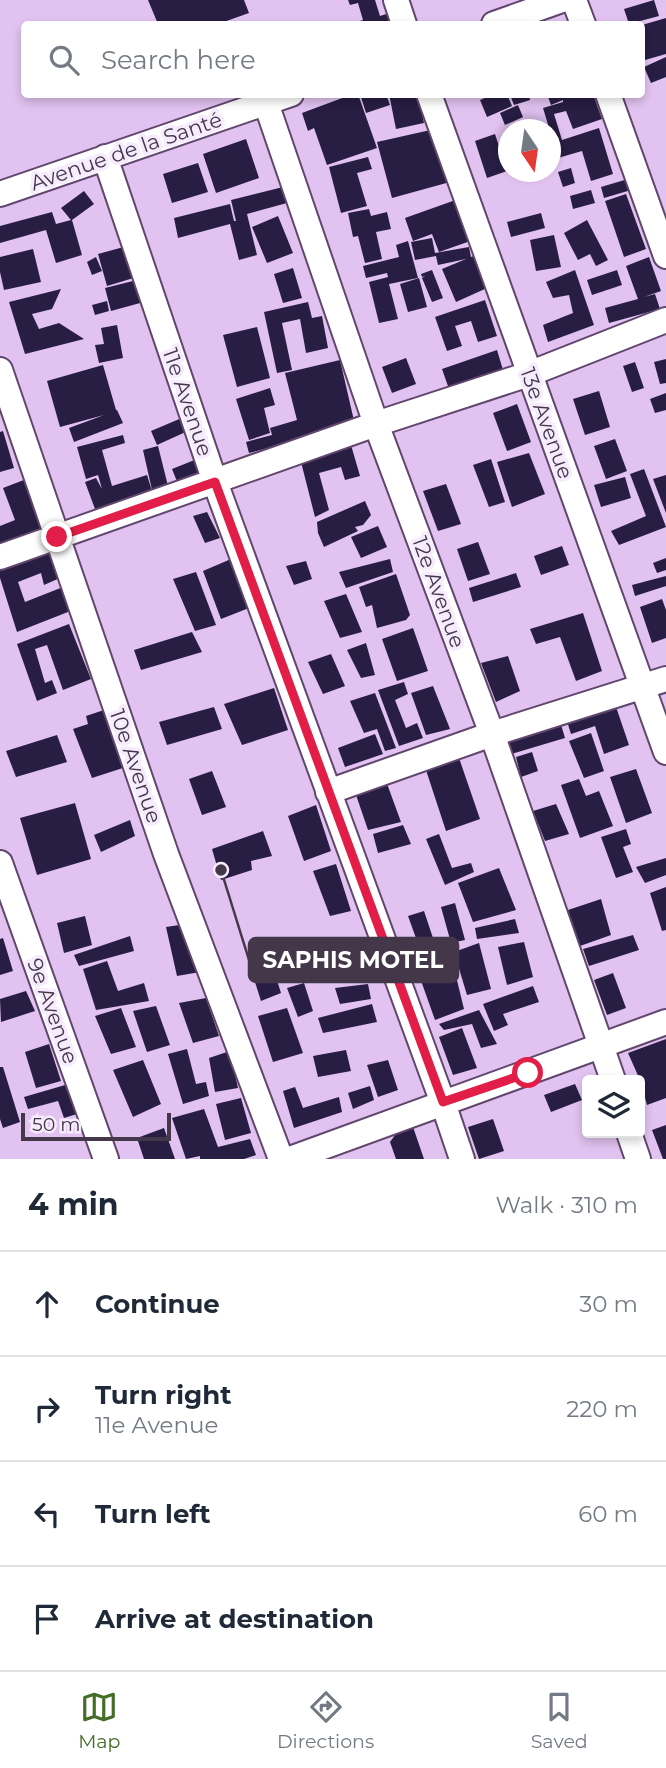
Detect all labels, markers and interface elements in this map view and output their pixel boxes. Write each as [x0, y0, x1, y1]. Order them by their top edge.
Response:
search box [21, 21, 645, 98]
icon: search [45, 41, 83, 79]
text: Search here [101, 44, 256, 76]
street label: Avenue de la Santé [27, 106, 225, 196]
north arrow [498, 119, 561, 182]
street label: 11e Avenue [158, 345, 218, 459]
street label: 13e Avenue [515, 364, 579, 482]
route end [41, 521, 72, 552]
street label: 12e Avenue [407, 533, 471, 651]
street label: 10e Avenue [105, 706, 167, 826]
callout: SAPHIS MOTEL [249, 938, 458, 982]
text: SAPHIS MOTEL [263, 946, 444, 974]
street label: 9e Avenue [22, 955, 84, 1067]
route start [512, 1057, 543, 1088]
map controls [582, 1075, 645, 1138]
button: layers [582, 1075, 645, 1138]
scale bar [21, 1110, 172, 1142]
text: 50 m [32, 1113, 80, 1136]
text: 4 min [28, 1186, 118, 1223]
text: Walk · 310 m [495, 1191, 638, 1219]
icon: ahead [28, 1285, 66, 1323]
text: Continue [95, 1288, 220, 1320]
text: 30 m [579, 1290, 638, 1318]
text: Turn right [95, 1379, 231, 1411]
icon: right [28, 1390, 66, 1428]
text: 220 m [566, 1395, 638, 1423]
text: 11e Avenue [95, 1411, 218, 1439]
icon: left [28, 1495, 66, 1533]
text: Turn left [95, 1498, 211, 1530]
text: 60 m [578, 1500, 638, 1528]
icon: arrive [28, 1600, 66, 1638]
text: Arrive at destination [95, 1603, 374, 1635]
tab: Map [78, 1688, 120, 1753]
tab: Directions [277, 1688, 374, 1753]
tab: Saved [531, 1688, 588, 1753]

